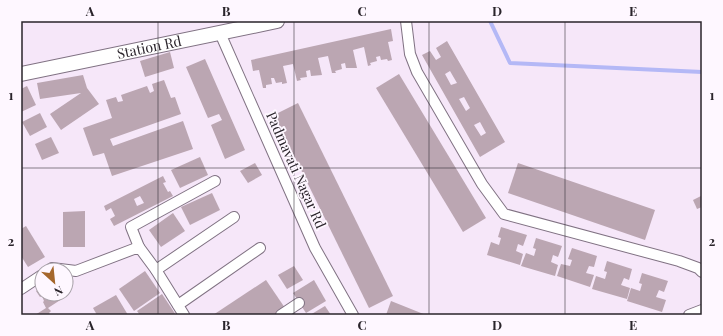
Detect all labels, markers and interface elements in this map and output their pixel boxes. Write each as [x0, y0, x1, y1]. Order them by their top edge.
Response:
text: A [85, 2, 95, 19]
text: B [222, 2, 231, 19]
text: C [357, 2, 367, 19]
text: D [492, 2, 502, 19]
text: E [629, 2, 637, 19]
street label: Station Rd [115, 31, 183, 63]
text: 1 [9, 86, 14, 103]
text: 1 [710, 86, 715, 103]
street label: Padmavati Nagar Rd [262, 108, 331, 231]
text: 2 [8, 232, 15, 249]
text: 2 [709, 232, 716, 249]
north arrow [34, 262, 74, 302]
text: N [52, 283, 66, 300]
text: A [85, 316, 95, 333]
text: B [222, 316, 231, 333]
text: C [357, 316, 367, 333]
text: D [492, 316, 502, 333]
text: E [629, 316, 637, 333]

